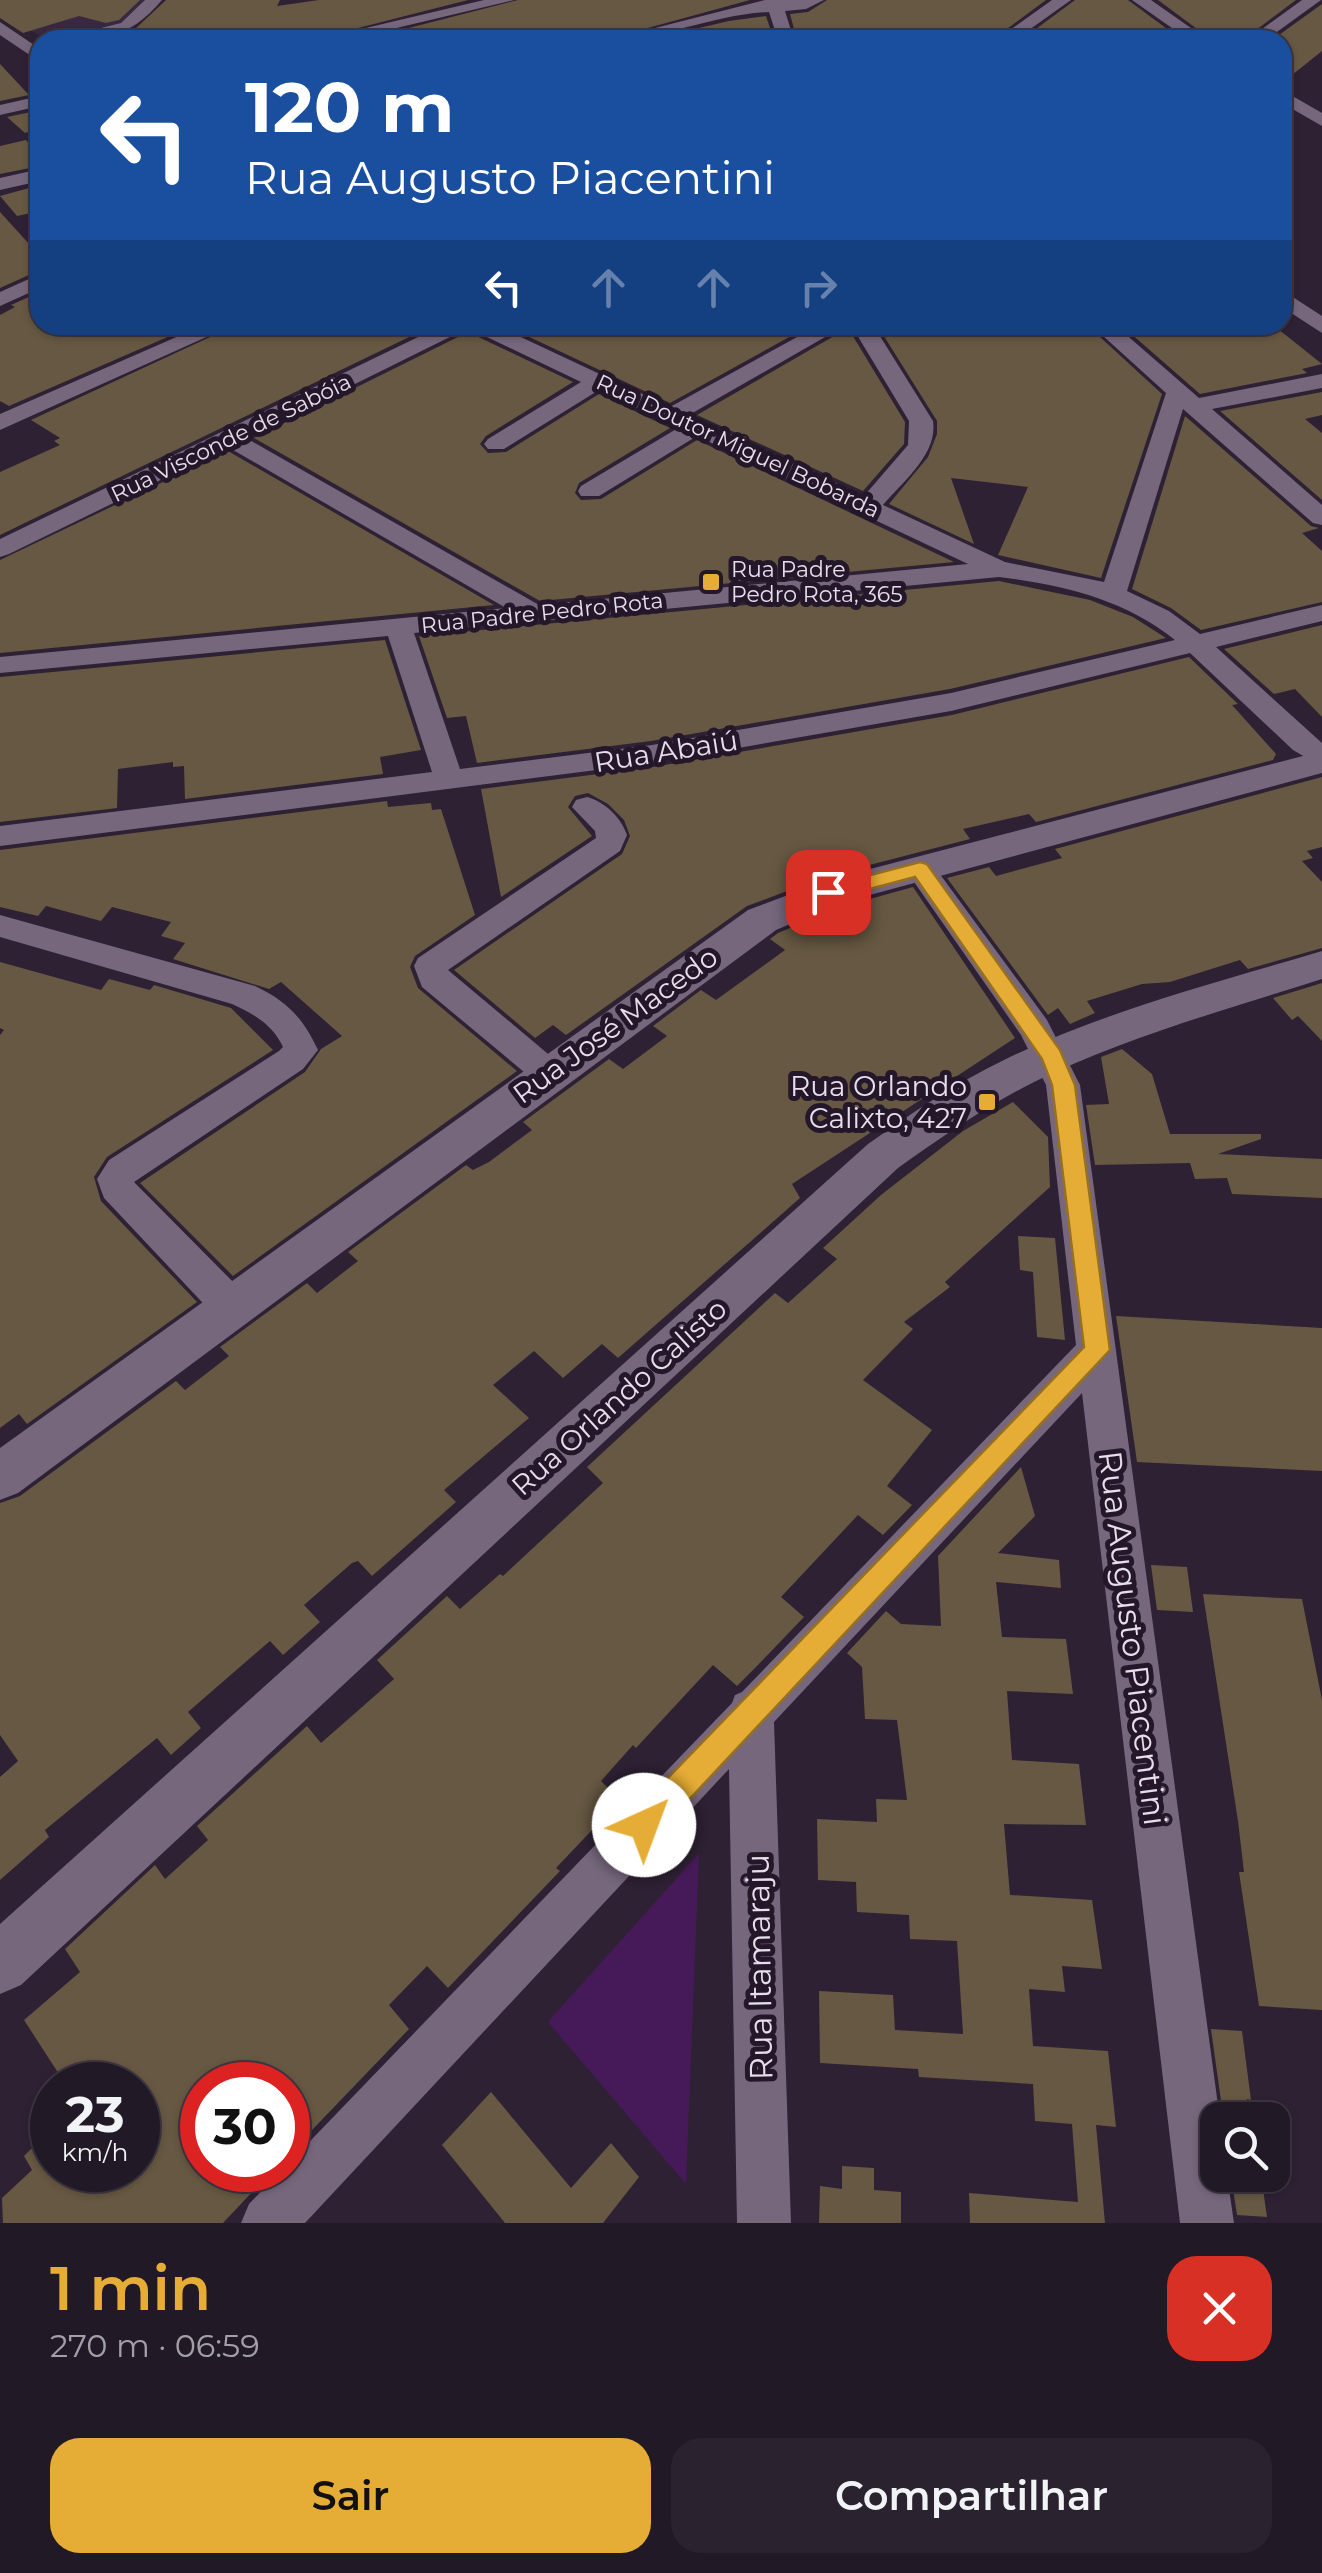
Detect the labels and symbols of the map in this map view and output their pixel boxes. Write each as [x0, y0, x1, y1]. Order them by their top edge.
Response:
street label: Rua Visconde de Sabóia [106, 368, 356, 508]
street label: Rua Doutor Miguel Bobarda [592, 368, 884, 524]
place label: Rua Padre Pedro Rota, 365 [731, 556, 903, 608]
marker: Rua Padre Pedro Rota, 365 [700, 571, 722, 593]
street label: Rua Padre Pedro Rota [420, 587, 664, 639]
street label: Rua Abaiú [592, 723, 740, 779]
pin [786, 850, 871, 935]
street label: Rua José Macedo [506, 939, 724, 1111]
place label: Rua Orlando Calixto, 427 [790, 1069, 967, 1135]
marker: Rua Orlando Calixto, 427 [976, 1091, 998, 1113]
street label: Rua Orlando Calisto [504, 1292, 734, 1502]
street label: Rua Augusto Piacentini [1091, 1449, 1175, 1827]
position arrow [592, 1773, 696, 1877]
street label: Rua Itamaraju [738, 1854, 780, 2080]
speed limit sign: 30 [180, 2062, 310, 2192]

